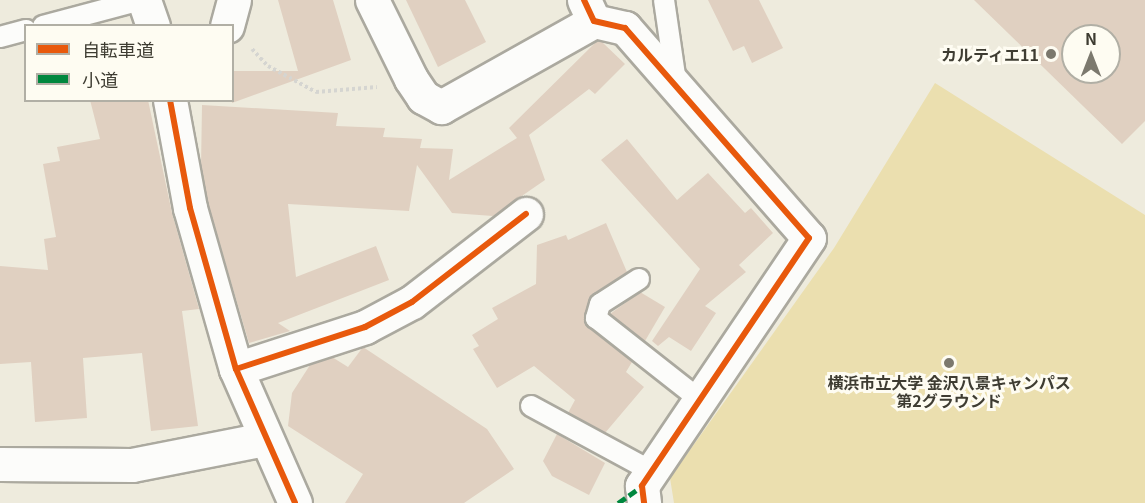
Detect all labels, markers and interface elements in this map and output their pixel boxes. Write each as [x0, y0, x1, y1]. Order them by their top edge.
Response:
legend [24, 24, 234, 102]
north arrow [1061, 24, 1121, 84]
text: N [1085, 26, 1097, 50]
text: 自転車道 [82, 36, 154, 62]
place label: カルティエ11 [940, 44, 1039, 64]
marker: カルティエ11 [1044, 47, 1058, 61]
text: 小道 [82, 66, 118, 92]
marker: 横浜市立大学 金沢八景キャンパス 第2グラウンド [942, 356, 956, 370]
place label: 横浜市立大学 金沢八景キャンパス 第2グラウンド [827, 372, 1071, 410]

